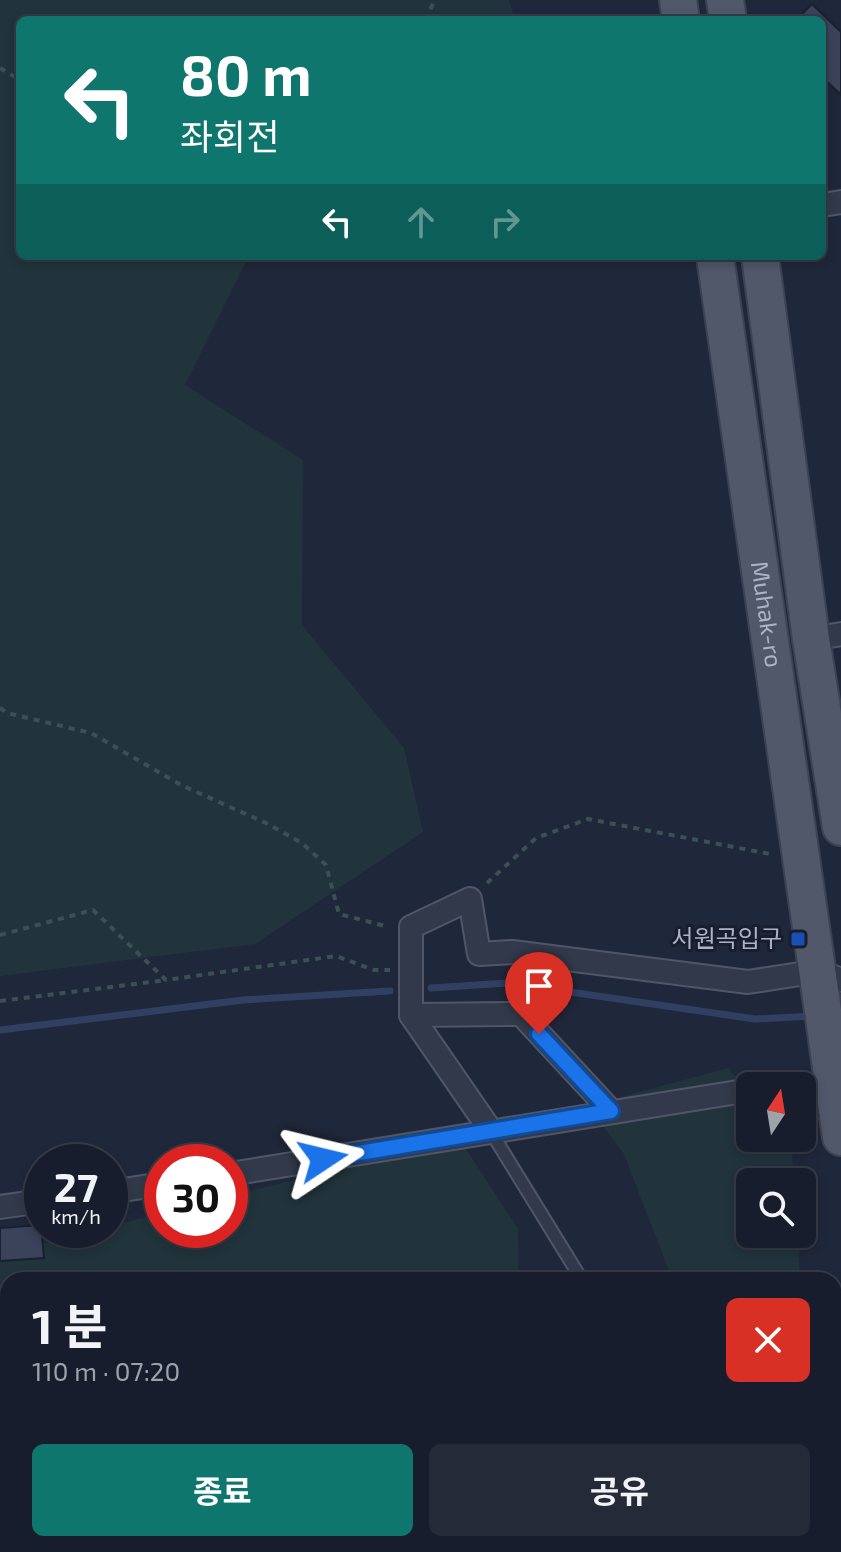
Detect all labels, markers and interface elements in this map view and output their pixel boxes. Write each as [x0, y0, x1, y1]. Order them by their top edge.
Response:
text: 80 m [180, 40, 312, 107]
icon: left [48, 48, 152, 152]
text: 좌회전 [180, 114, 279, 157]
icon: left [315, 200, 359, 244]
icon: ahead [399, 200, 443, 244]
icon: right [483, 200, 527, 244]
street label: Muhak-ro [746, 559, 790, 669]
place label: 서원곡입구 [672, 923, 782, 952]
marker: 서원곡입구 [789, 930, 807, 948]
pin [505, 952, 573, 1034]
icon: arrive [517, 964, 561, 1008]
north arrow [736, 1072, 816, 1152]
map controls [736, 1072, 816, 1248]
position arrow [281, 1117, 365, 1201]
speed limit sign: 30 [144, 1144, 248, 1248]
text: 27 [54, 1162, 98, 1210]
button: search [736, 1168, 816, 1248]
text: km/h [51, 1204, 101, 1228]
text: 1 분 [32, 1296, 107, 1354]
button: close [726, 1298, 810, 1382]
text: 110 m · 07:20 [32, 1355, 180, 1386]
button: 종료 [32, 1444, 413, 1536]
button: 공유 [429, 1444, 810, 1536]

